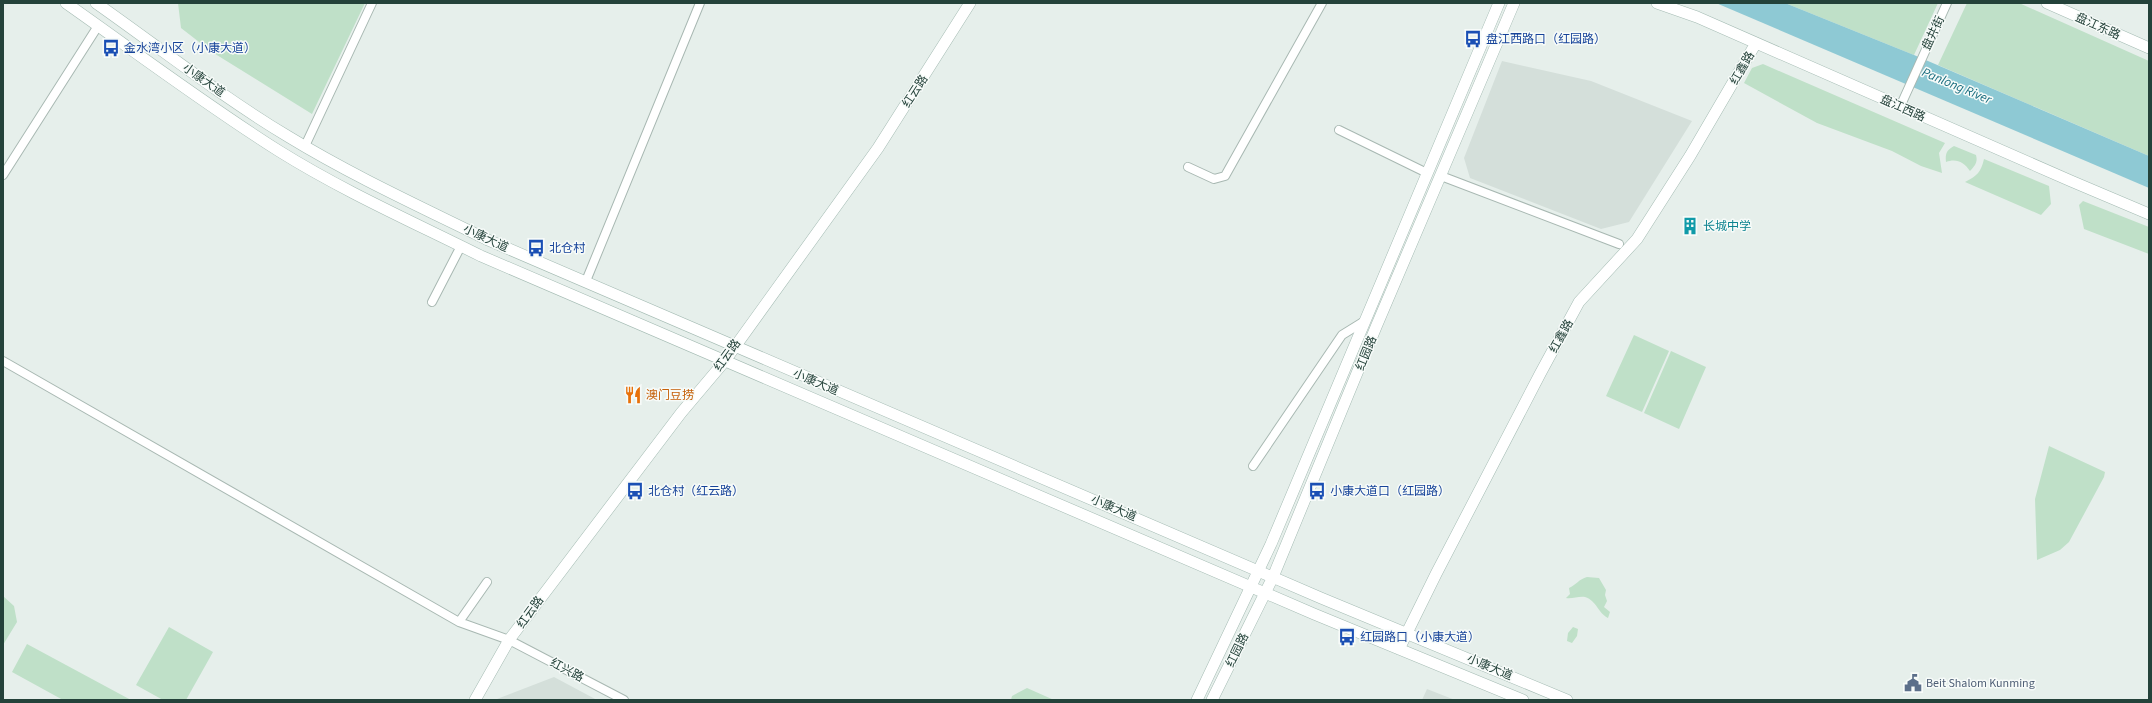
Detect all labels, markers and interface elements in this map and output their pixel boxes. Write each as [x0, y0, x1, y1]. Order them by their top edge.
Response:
street label: 盘江东路 [2072, 9, 2123, 44]
street label: 盘井街 [1918, 13, 1949, 53]
bus stop icon: 盘江西路口（红园路） [1463, 29, 1483, 49]
place label: 盘江西路口（红园路） [1486, 31, 1606, 48]
bus stop icon: 金水湾小区（小康大道） [101, 38, 121, 58]
place label: 金水湾小区（小康大道） [124, 40, 256, 57]
street label: 红鑫路 [1726, 48, 1759, 88]
street label: 小康大道 [179, 60, 228, 101]
water label: Panlong River [1919, 63, 1995, 109]
street label: 红云路 [898, 72, 932, 111]
street label: 盘江西路 [1877, 91, 1928, 126]
building icon: 长城中学 [1680, 216, 1700, 236]
place label: 长城中学 [1703, 218, 1751, 235]
street label: 小康大道 [460, 221, 511, 256]
bus stop icon: 北仓村 [526, 238, 546, 258]
place label: 北仓村 [549, 240, 586, 257]
street label: 红鑫路 [1545, 316, 1578, 356]
street label: 红园路 [1352, 333, 1381, 373]
street label: 红云路 [710, 336, 745, 375]
street label: 小康大道 [790, 365, 841, 400]
restaurant icon: 澳门豆捞 [623, 385, 643, 405]
place label: 澳门豆捞 [646, 387, 694, 404]
bus stop icon: 北仓村（红云路） [625, 481, 645, 501]
bus stop icon: 小康大道口（红园路） [1307, 481, 1327, 501]
place label: 北仓村（红云路） [648, 483, 744, 500]
place label: 小康大道口（红园路） [1330, 483, 1450, 500]
street label: 小康大道 [1088, 491, 1139, 526]
street label: 红云路 [513, 593, 548, 632]
bus stop icon: 红园路口（小康大道） [1337, 627, 1357, 647]
place label: 红园路口（小康大道） [1360, 629, 1480, 646]
street label: 红园路 [1222, 630, 1253, 670]
street label: 小康大道 [1464, 650, 1515, 685]
street label: 红兴路 [547, 654, 587, 686]
public building icon: Beit Shalom Kunming [1903, 673, 1923, 693]
place label: Beit Shalom Kunming [1926, 675, 2035, 692]

